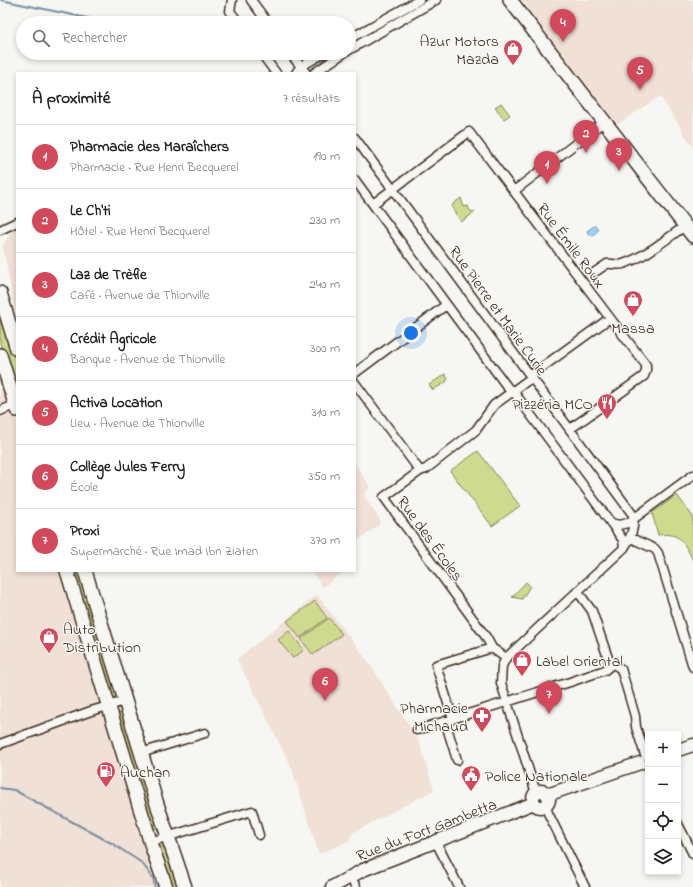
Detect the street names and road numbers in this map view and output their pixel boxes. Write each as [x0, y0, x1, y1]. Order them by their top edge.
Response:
street label: Rue Émile Roux [530, 198, 611, 294]
street label: Rue Pierre et Marie Curie [442, 241, 553, 382]
street label: Rue des Écoles [390, 492, 469, 587]
street label: Rue du Fort Gambetta [353, 793, 501, 869]

